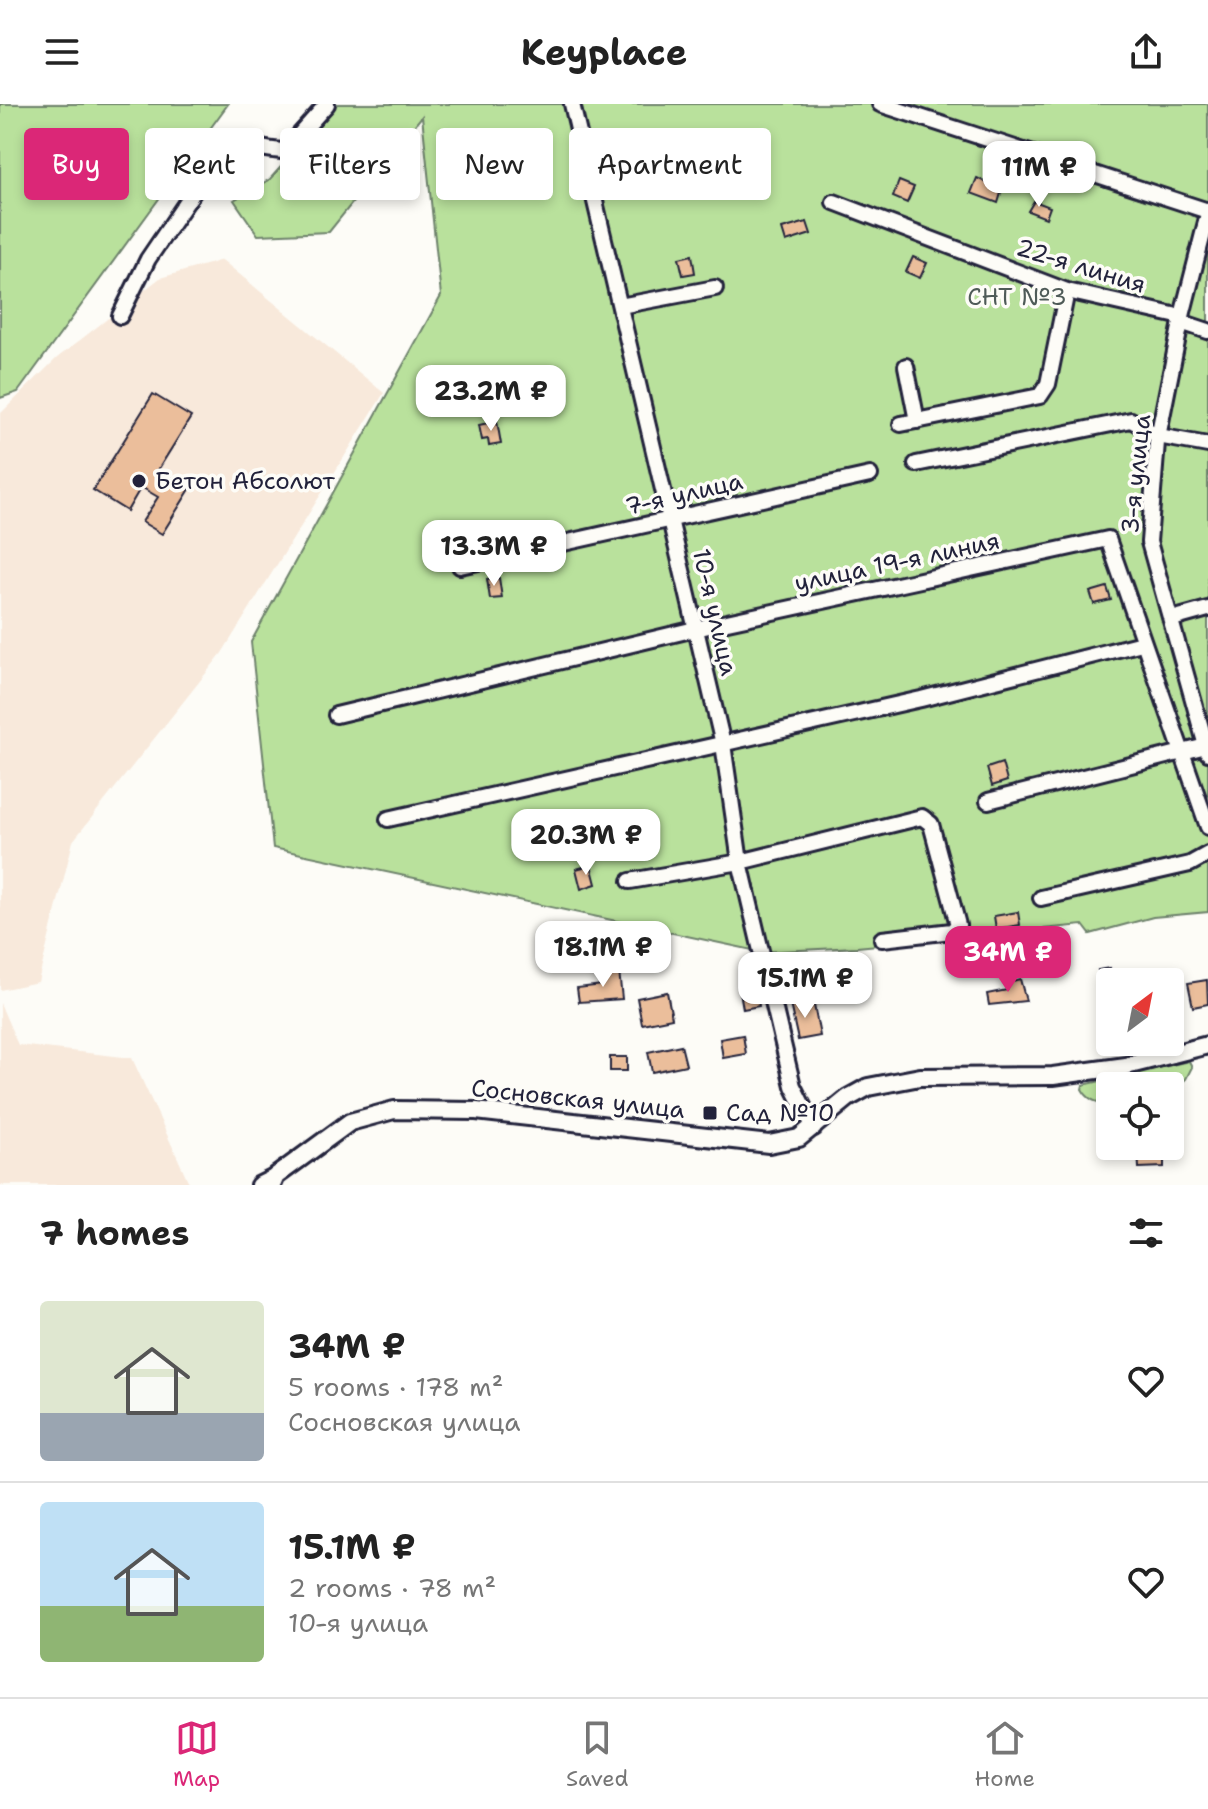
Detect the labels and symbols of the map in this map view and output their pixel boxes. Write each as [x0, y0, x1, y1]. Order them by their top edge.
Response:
pin: 11M ₽ [983, 141, 1095, 209]
street label: 22-я линия [1012, 231, 1150, 301]
park label: СНТ №3 [967, 281, 1067, 313]
pin: 23.2M ₽ [417, 365, 565, 433]
street label: 3-я улица [1114, 413, 1158, 535]
place label: Бетон Абсолют [155, 465, 336, 497]
street label: 7-я улица [622, 465, 746, 523]
marker: Бетон Абсолют [130, 472, 148, 490]
pin: 13.3M ₽ [420, 520, 568, 588]
street label: улица 19-я линия [791, 525, 1003, 599]
street label: 10-я улица [685, 545, 745, 679]
pin: 20.3M ₽ [512, 809, 660, 877]
pin: 18.1M ₽ [529, 921, 677, 989]
pin: 34M ₽ [952, 926, 1064, 994]
pin: 15.1M ₽ [731, 952, 879, 1020]
north arrow [1096, 968, 1184, 1056]
street label: Сосновская улица [470, 1072, 686, 1126]
place label: Сад №10 [726, 1097, 835, 1129]
marker: Сад №10 [701, 1104, 719, 1122]

